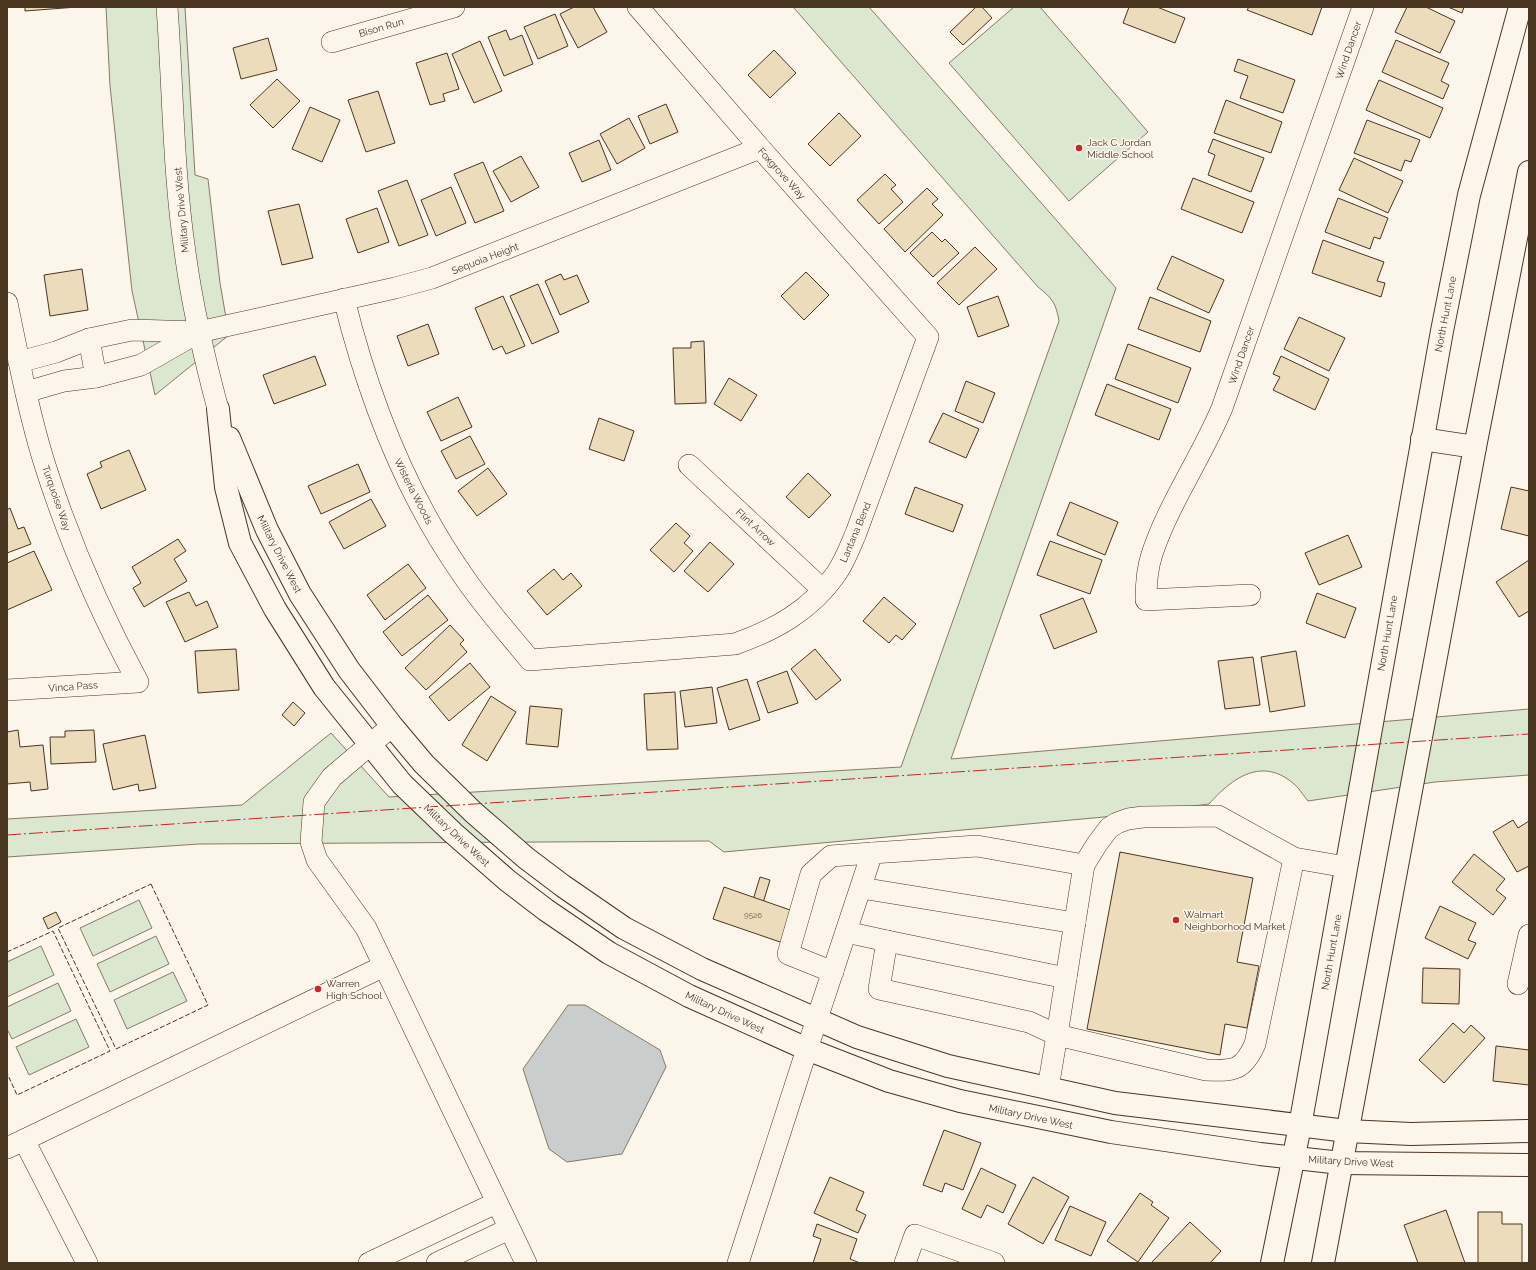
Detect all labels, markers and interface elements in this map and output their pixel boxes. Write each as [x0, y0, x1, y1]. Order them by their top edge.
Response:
street label: Bison Run [357, 16, 405, 39]
street label: Wind Dancer [1333, 19, 1364, 81]
place label: Jack C Jordan Middle School [1087, 137, 1154, 160]
marker: Jack C Jordan Middle School [1074, 143, 1084, 153]
street label: Foxgrove Way [756, 145, 808, 202]
street label: Military Drive West [172, 166, 191, 253]
street label: Sequoia Height [450, 240, 521, 276]
street label: North Hunt Lane [1433, 275, 1458, 353]
street label: Wind Dancer [1226, 324, 1257, 386]
street label: Wisteria Woods [392, 456, 435, 526]
street label: Turquoise Way [40, 464, 73, 533]
street label: Lantana Bend [838, 500, 873, 564]
street label: Flint Arrow [734, 506, 778, 548]
street label: Military Drive West [255, 514, 304, 596]
street label: North Hunt Lane [1375, 594, 1400, 672]
street label: Vinca Pass [48, 679, 98, 694]
street label: Military Drive West [422, 802, 492, 869]
place label: Walmart Neighborhood Market [1184, 909, 1286, 932]
house number: 9526 [744, 910, 762, 920]
street label: North Hunt Lane [1319, 913, 1344, 991]
marker: Walmart Neighborhood Market [1171, 915, 1181, 925]
place label: Warren High School [326, 978, 382, 1001]
marker: Warren High School [313, 984, 323, 994]
street label: Military Drive West [684, 989, 767, 1036]
street label: Military Drive West [988, 1102, 1075, 1131]
street label: Military Drive West [1308, 1154, 1395, 1169]

